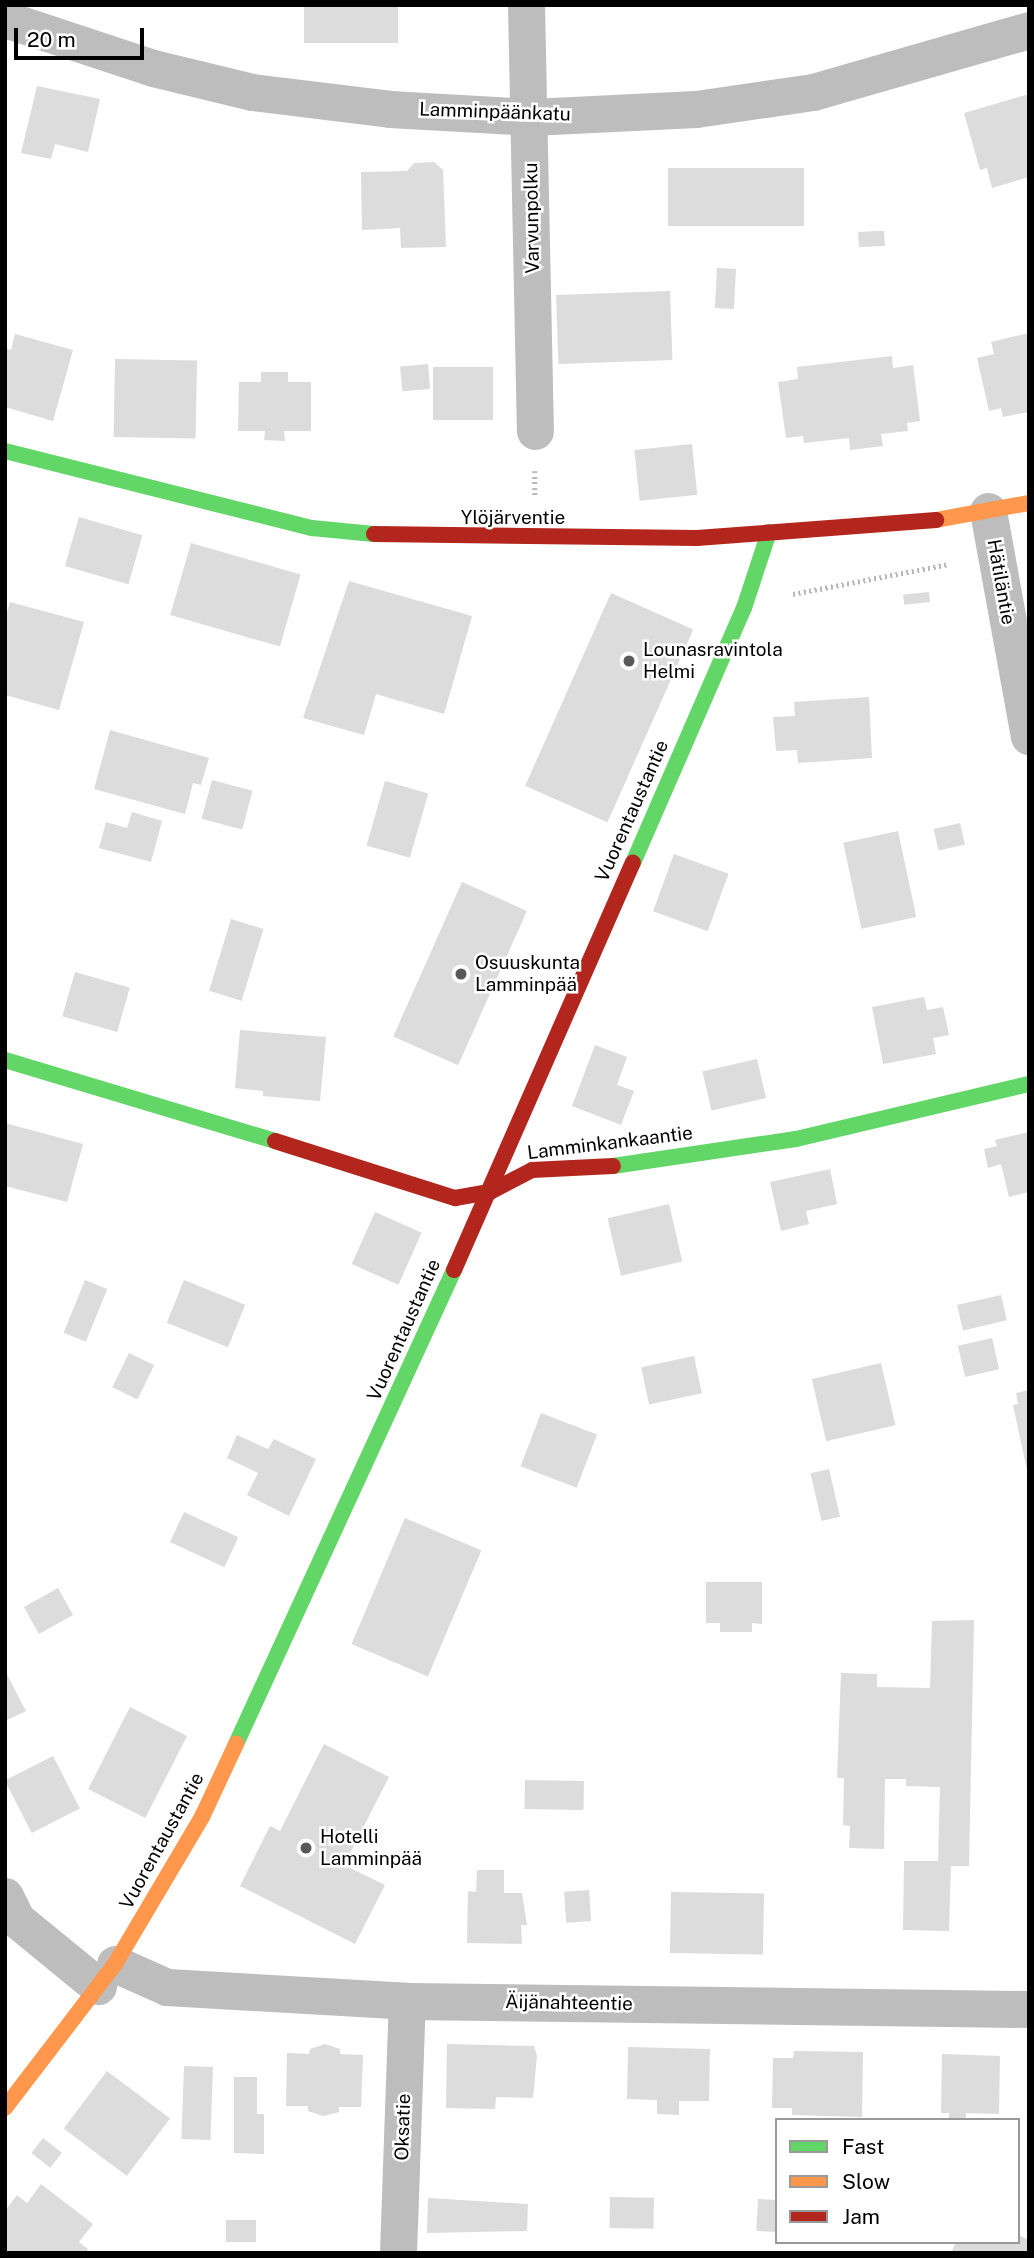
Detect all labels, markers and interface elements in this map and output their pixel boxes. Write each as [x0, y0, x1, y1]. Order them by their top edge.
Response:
scale bar [18, 14, 147, 58]
text: 20 m [27, 27, 76, 52]
street label: Lamminpäänkatu [419, 98, 571, 126]
street label: Varvunpolku [520, 162, 544, 274]
street label: Ylöjärventie [461, 507, 565, 529]
street label: Hätiläntie [982, 537, 1020, 627]
place label: Lounasravintola Helmi [643, 639, 783, 683]
marker: Lounasravintola Helmi [621, 653, 637, 669]
street label: Vuorentaustantie [591, 737, 673, 885]
place label: Osuuskunta Lamminpää [475, 952, 580, 996]
marker: Osuuskunta Lamminpää [453, 966, 469, 982]
street label: Lamminkankaantie [526, 1122, 694, 1164]
street label: Vuorentaustantie [363, 1256, 445, 1404]
street label: Vuorentaustantie [115, 1769, 209, 1913]
place label: Hotelli Lamminpää [320, 1826, 422, 1870]
marker: Hotelli Lamminpää [298, 1840, 314, 1856]
street label: Äijänahteentie [505, 1990, 633, 2016]
street label: Oksatie [390, 2093, 416, 2161]
legend [775, 2118, 1020, 2244]
text: Fast [842, 2134, 884, 2159]
text: Slow [842, 2169, 890, 2194]
text: Jam [842, 2204, 880, 2229]

